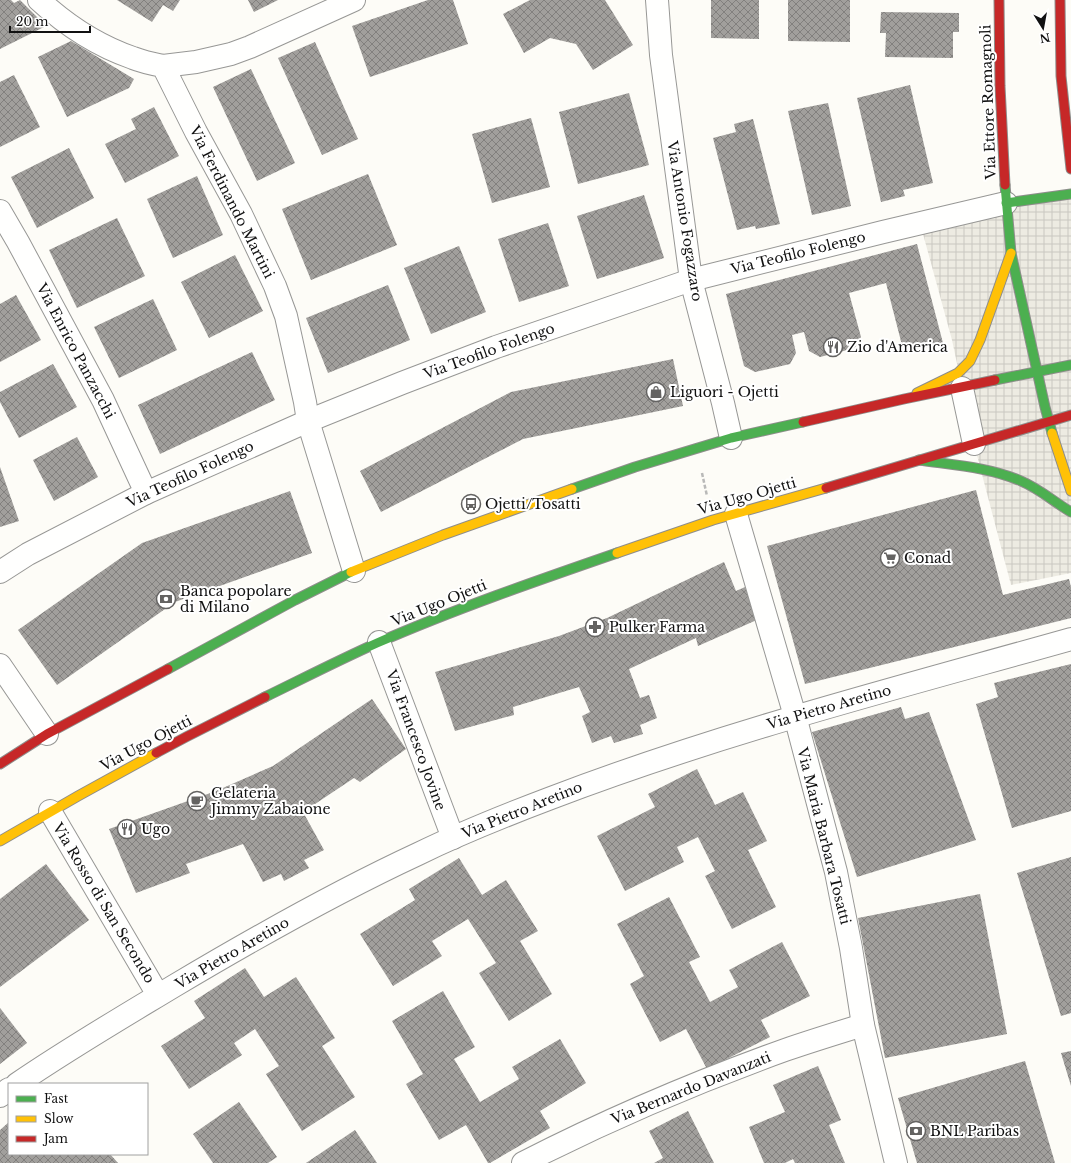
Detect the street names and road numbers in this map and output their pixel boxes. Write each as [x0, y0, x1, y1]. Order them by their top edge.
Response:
street label: Via Ettore Romagnoli [976, 24, 1000, 181]
street label: Via Ferdinando Martini [185, 122, 278, 281]
street label: Via Antonio Fogazzaro [663, 138, 707, 303]
street label: Via Teofilo Folengo [728, 228, 867, 279]
street label: Via Enrico Panzacchi [32, 279, 119, 422]
street label: Via Teofilo Folengo [420, 319, 557, 383]
street label: Via Teofilo Folengo [123, 437, 256, 512]
street label: Via Ugo Ojetti [695, 473, 798, 519]
street label: Via Ugo Ojetti [388, 576, 489, 631]
street label: Via Francesco Jovine [382, 666, 450, 813]
street label: Via Pietro Aretino [764, 681, 893, 734]
street label: Via Ugo Ojetti [96, 711, 195, 775]
street label: Via Maria Barbara Tosatti [793, 745, 855, 926]
street label: Via Pietro Aretino [458, 778, 585, 843]
street label: Via Rosso di San Secondo [48, 819, 159, 986]
street label: Via Pietro Aretino [171, 913, 292, 993]
street label: Via Bernardo Davanzati [608, 1048, 774, 1129]

